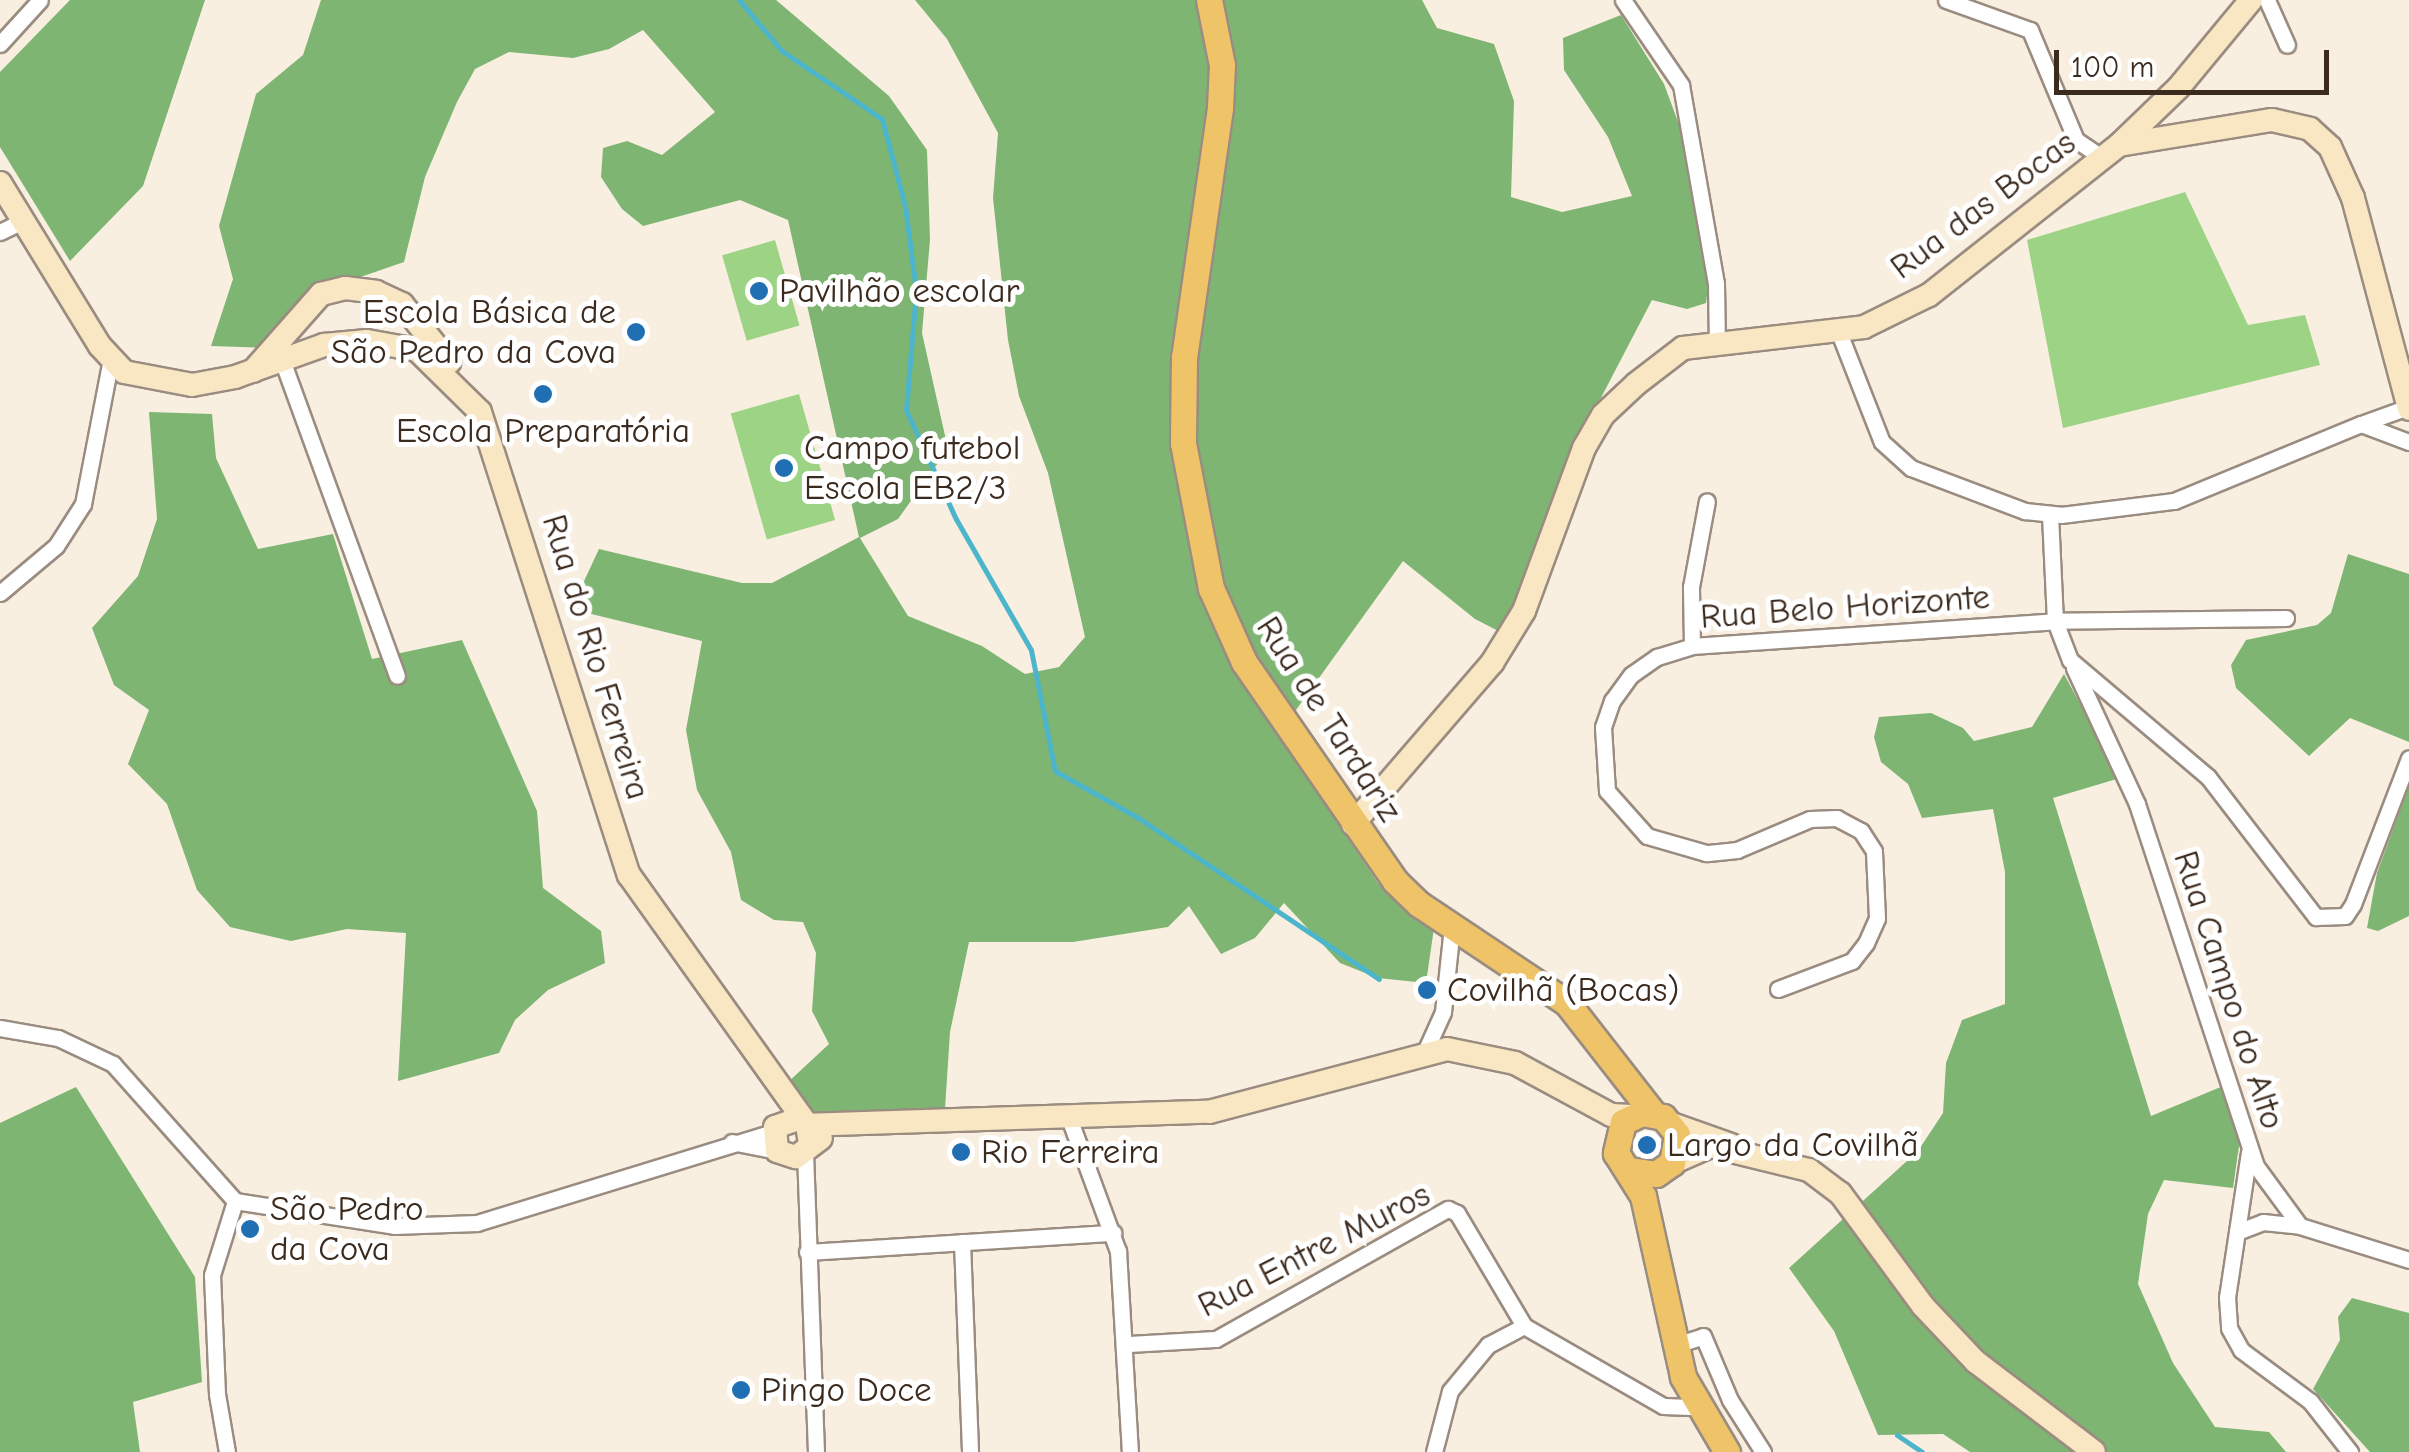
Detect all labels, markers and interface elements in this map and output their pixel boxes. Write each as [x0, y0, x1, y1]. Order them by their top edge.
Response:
scale bar [2059, 30, 2334, 92]
text: 100 m [2071, 50, 2154, 85]
street label: Rua das Bocas [1882, 122, 2084, 288]
place label: Pavilhão escolar [779, 270, 1019, 312]
marker: Pavilhão escolar [748, 280, 770, 302]
place label: Escola Básica de São Pedro da Cova [331, 291, 616, 373]
marker: Escola Básica de São Pedro da Cova [625, 321, 647, 343]
marker: Escola Preparatória [532, 383, 554, 405]
place label: Escola Preparatória [396, 410, 690, 452]
place label: Campo futebol Escola EB2/3 [804, 427, 1020, 509]
marker: Campo futebol Escola EB2/3 [773, 457, 795, 479]
street label: Rua do Rio Ferreira [533, 509, 659, 805]
street label: Rua Belo Horizonte [1699, 576, 1991, 638]
street label: Rua de Tardariz [1247, 609, 1411, 829]
street label: Rua Campo do Alto [2164, 846, 2294, 1134]
place label: Covilhã (Bocas) [1447, 969, 1679, 1011]
marker: Covilhã (Bocas) [1416, 979, 1438, 1001]
place label: Largo da Covilhã [1667, 1124, 1919, 1166]
place label: Rio Ferreira [981, 1131, 1160, 1173]
marker: Largo da Covilhã [1636, 1134, 1658, 1156]
marker: Rio Ferreira [950, 1141, 972, 1163]
street label: Rua Entre Muros [1191, 1173, 1437, 1327]
place label: São Pedro da Cova [270, 1188, 424, 1270]
marker: São Pedro da Cova [239, 1218, 261, 1240]
place label: Pingo Doce [761, 1369, 932, 1411]
marker: Pingo Doce [730, 1379, 752, 1401]

